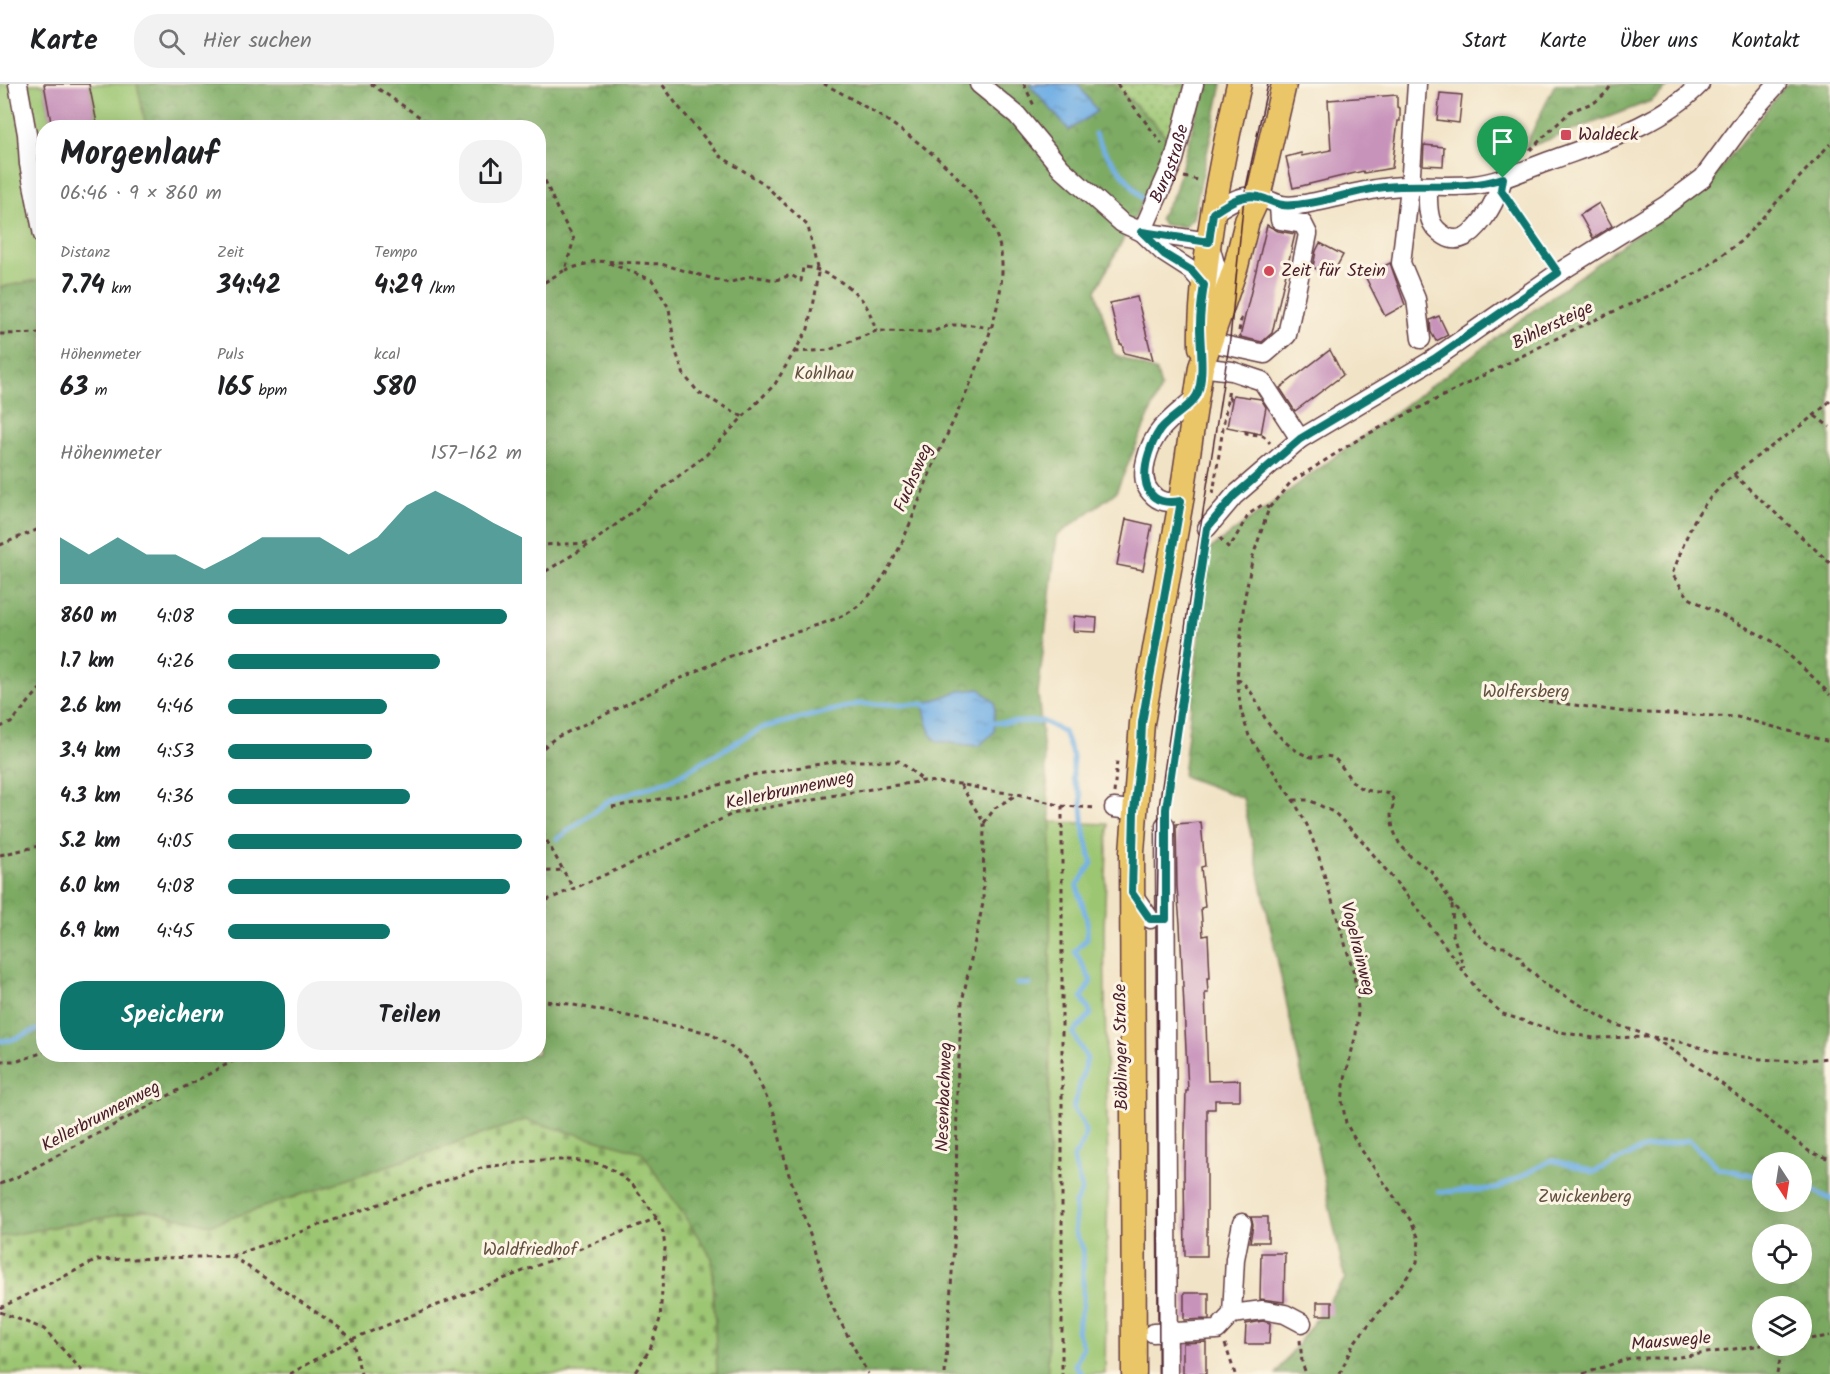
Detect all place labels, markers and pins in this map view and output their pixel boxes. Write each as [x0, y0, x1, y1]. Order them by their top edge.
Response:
pin [1477, 116, 1528, 178]
place label: Waldeck [1578, 121, 1639, 150]
marker: Waldeck [1559, 128, 1573, 142]
place label: Zeit für Stein [1281, 257, 1386, 286]
marker: Zeit für Stein [1262, 264, 1276, 278]

